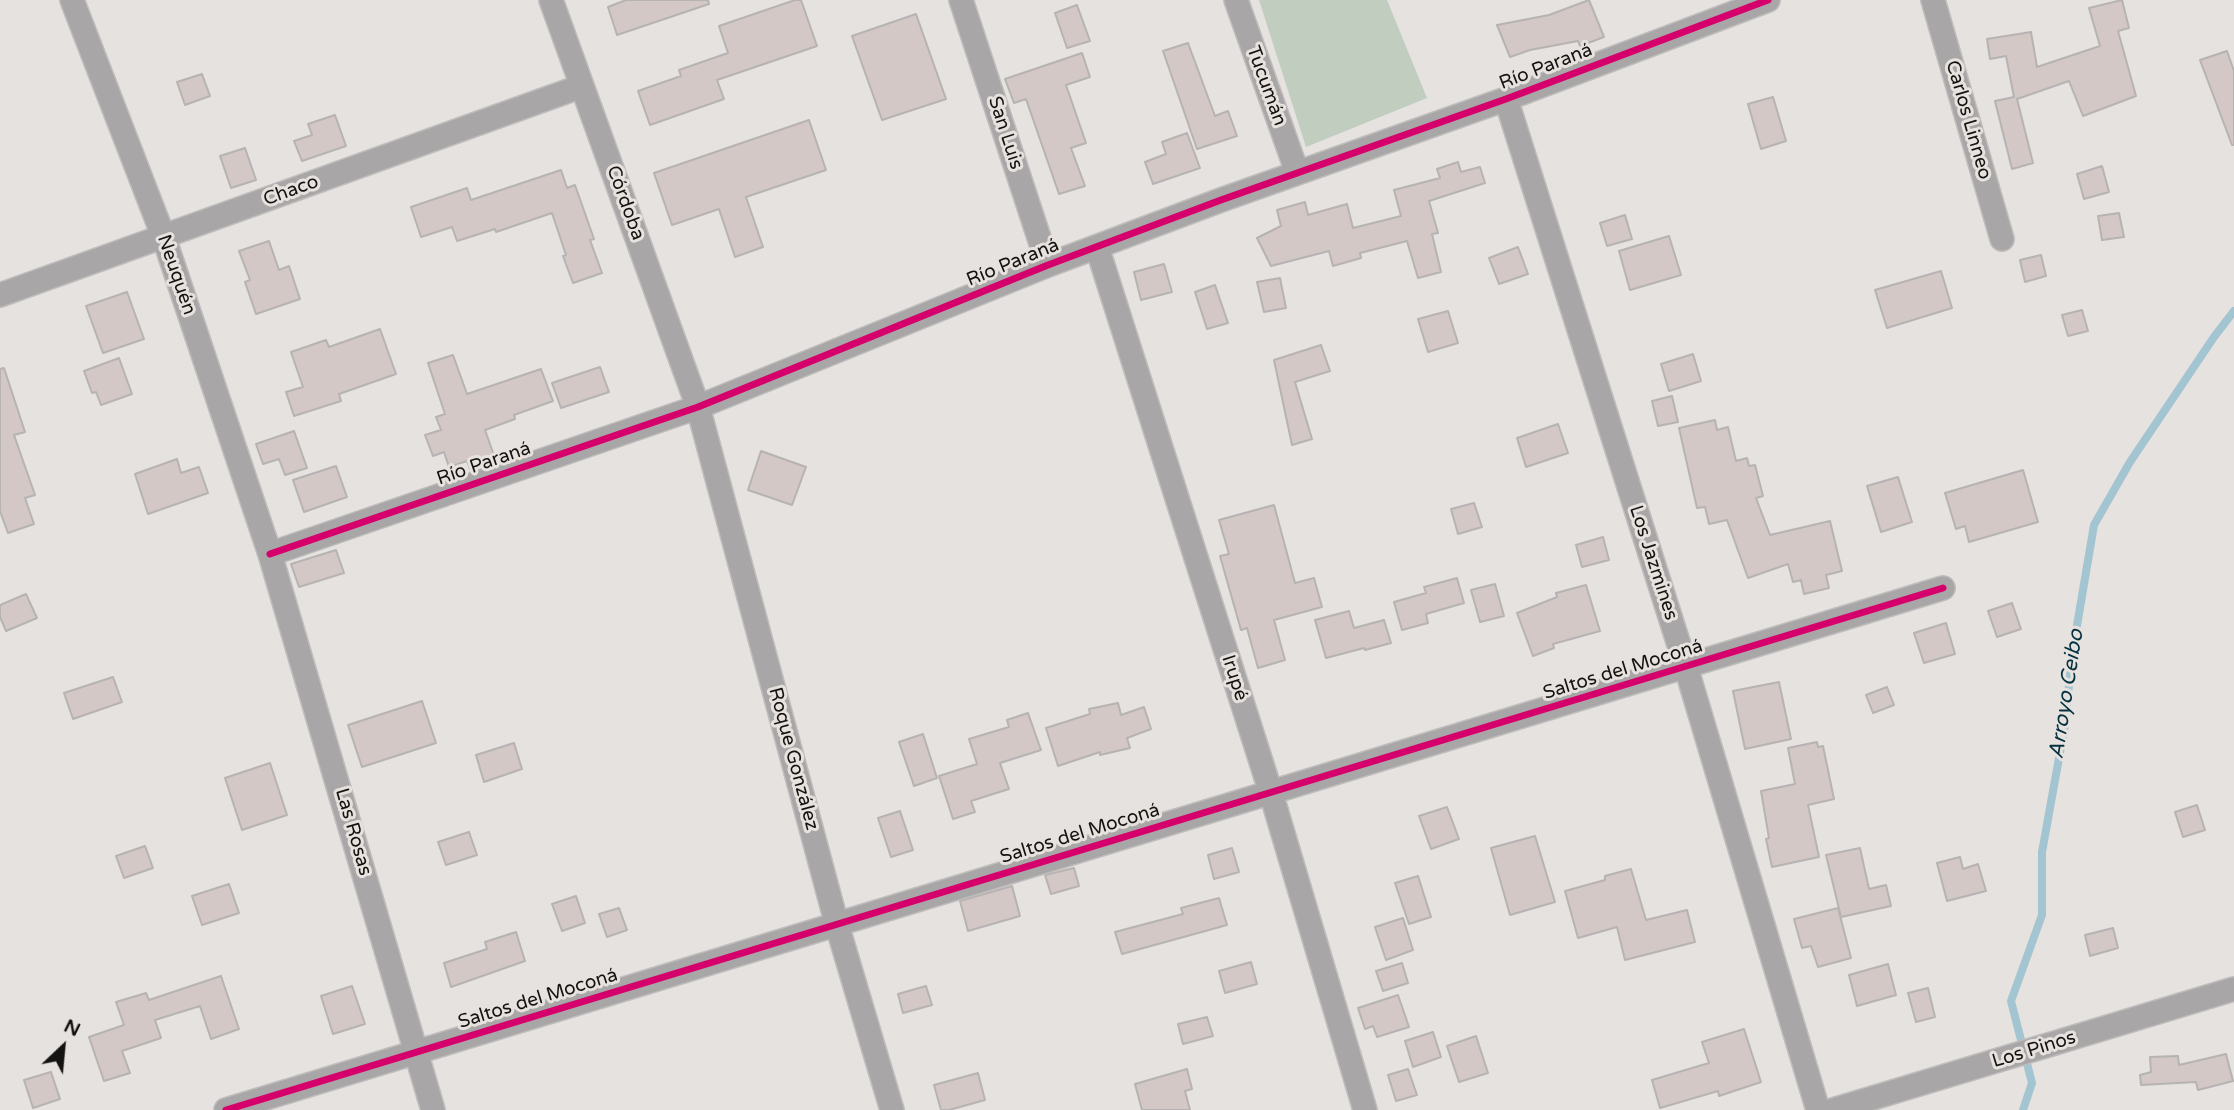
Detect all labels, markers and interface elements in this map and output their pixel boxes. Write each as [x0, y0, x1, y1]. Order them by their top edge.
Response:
street label: Río Paraná [1496, 39, 1596, 95]
street label: Tucumán [1241, 43, 1291, 129]
street label: Carlos Linneo [1940, 58, 1996, 182]
street label: San Luis [983, 94, 1027, 172]
street label: Córdoba [601, 163, 649, 243]
street label: Chaco [260, 171, 322, 211]
street label: Neuquén [152, 232, 200, 318]
street label: Río Paraná [963, 234, 1063, 292]
street label: Río Paraná [434, 437, 534, 491]
street label: Los Jazmines [1624, 503, 1682, 623]
water label: Arroyo Ceibo [2044, 627, 2090, 761]
street label: Saltos del Moconá [1540, 635, 1706, 705]
street label: Irupé [1216, 652, 1252, 704]
street label: Roque González [763, 685, 823, 833]
street label: Las Rosas [330, 786, 376, 878]
street label: Saltos del Moconá [997, 799, 1163, 869]
street label: Saltos del Moconá [455, 964, 621, 1034]
north arrow [28, 1012, 98, 1082]
text: N [61, 1015, 84, 1041]
street label: Los Pinos [1989, 1027, 2079, 1073]

